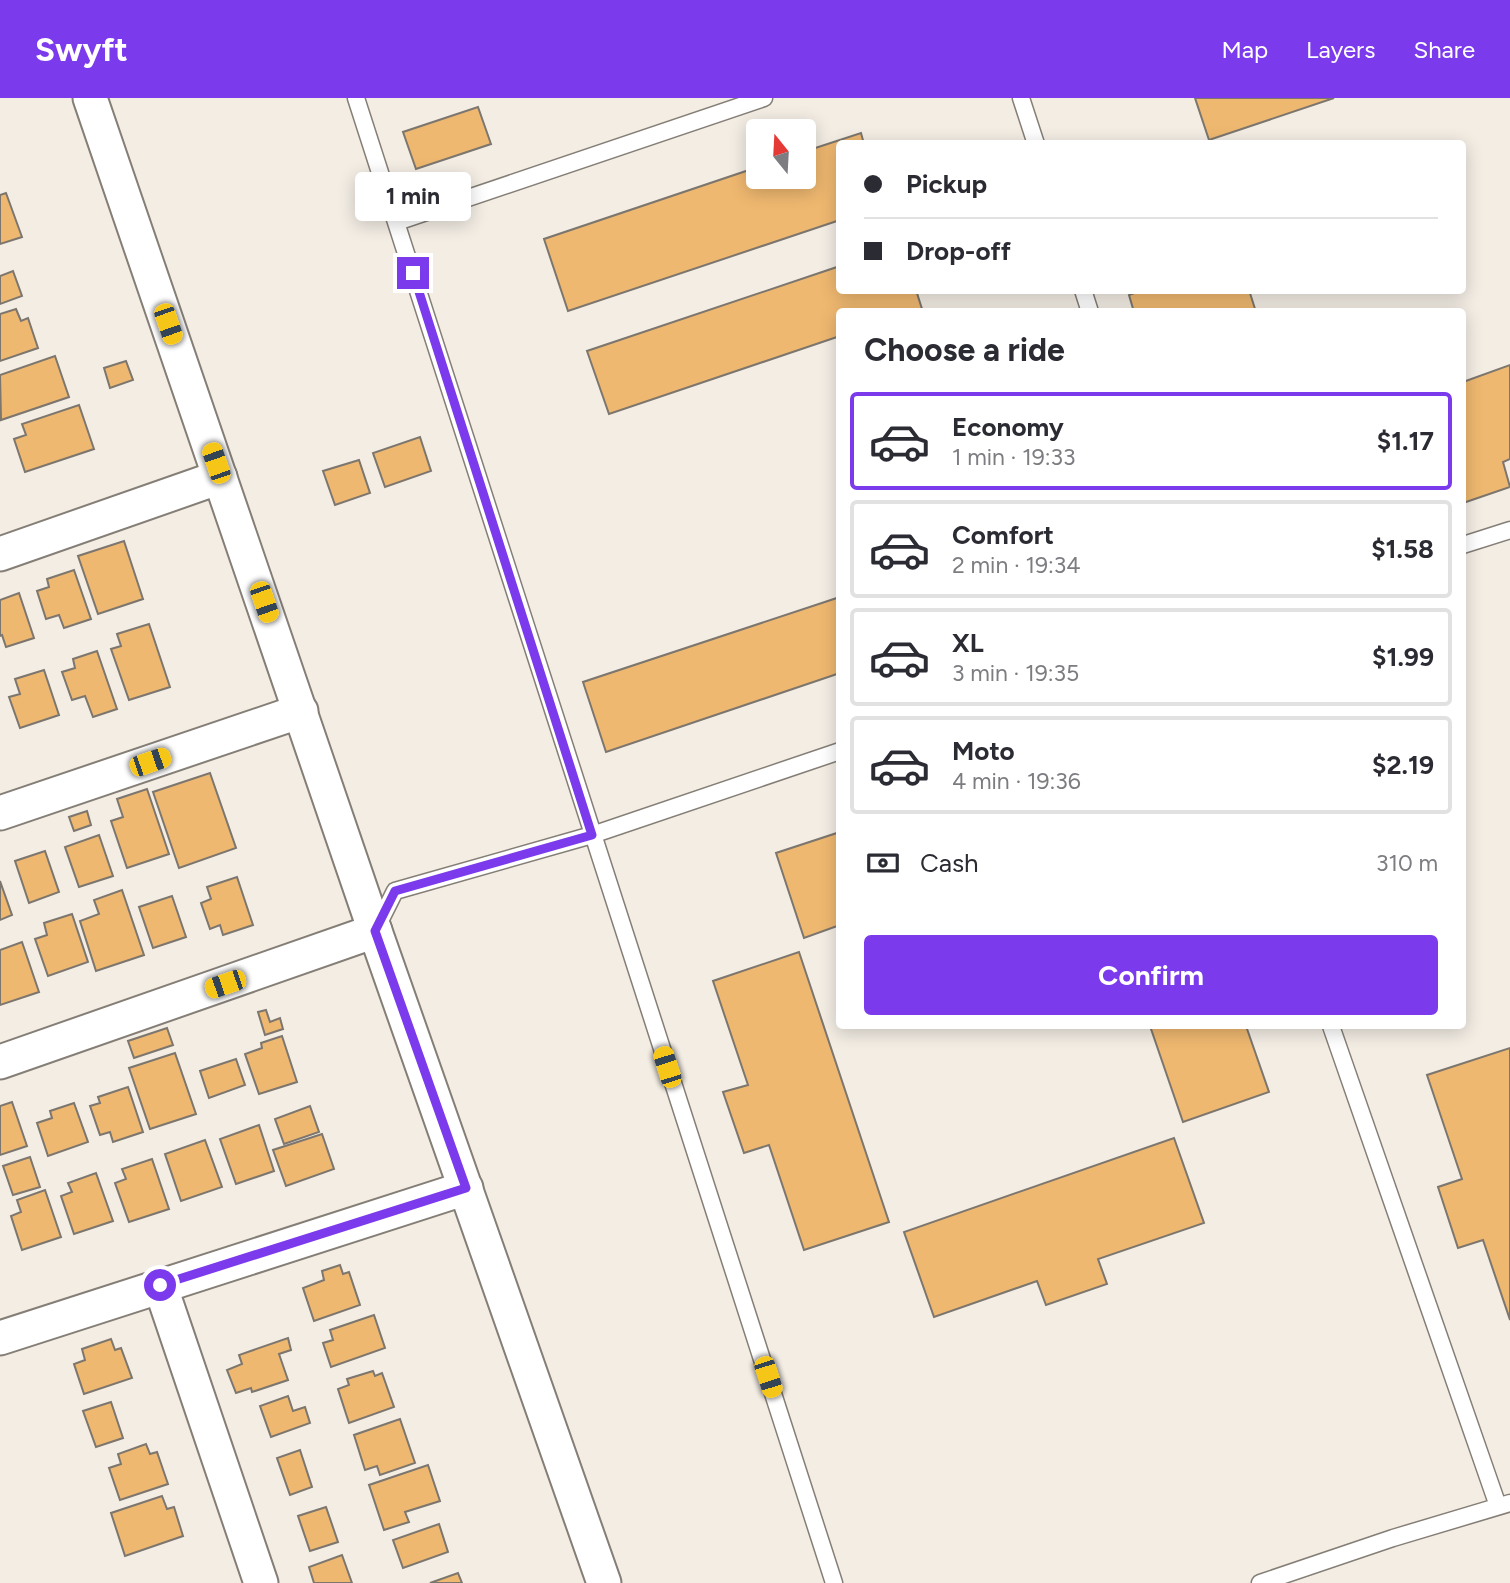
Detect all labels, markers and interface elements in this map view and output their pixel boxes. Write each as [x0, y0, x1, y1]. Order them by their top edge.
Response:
text: Swyft [35, 30, 128, 69]
text: Map [1221, 35, 1268, 64]
text: Layers [1306, 35, 1375, 64]
text: Share [1413, 35, 1475, 64]
north arrow [746, 119, 816, 189]
map controls [746, 119, 816, 189]
text: Pickup [906, 168, 987, 200]
callout: 1 min [355, 172, 471, 220]
text: 1 min [386, 182, 440, 210]
text: Drop-off [906, 235, 1011, 267]
route end [397, 257, 429, 289]
car [152, 301, 185, 347]
text: Choose a ride [864, 331, 1065, 369]
icon: car [868, 410, 931, 473]
text: Economy [952, 411, 1064, 443]
text: $1.17 [1377, 425, 1434, 457]
car [200, 440, 233, 486]
text: 1 min · 19:33 [952, 443, 1076, 471]
icon: car [868, 518, 931, 581]
text: Comfort [952, 519, 1054, 551]
text: $1.58 [1371, 533, 1434, 565]
text: 2 min · 19:34 [952, 551, 1081, 579]
car [248, 579, 281, 625]
icon: car [868, 626, 931, 689]
text: XL [952, 627, 984, 659]
text: $1.99 [1372, 641, 1434, 673]
text: 3 min · 19:35 [952, 659, 1079, 687]
icon: car [868, 734, 931, 797]
text: Moto [952, 735, 1015, 767]
car [127, 745, 174, 779]
text: $2.19 [1372, 749, 1434, 781]
text: 4 min · 19:36 [952, 767, 1081, 795]
icon: cash [864, 844, 902, 882]
text: Cash [920, 847, 979, 879]
text: 310 m [1376, 849, 1438, 877]
button: Confirm [864, 935, 1438, 1015]
car [202, 967, 249, 1001]
car [651, 1044, 684, 1090]
route start [144, 1269, 176, 1301]
car [752, 1354, 785, 1400]

